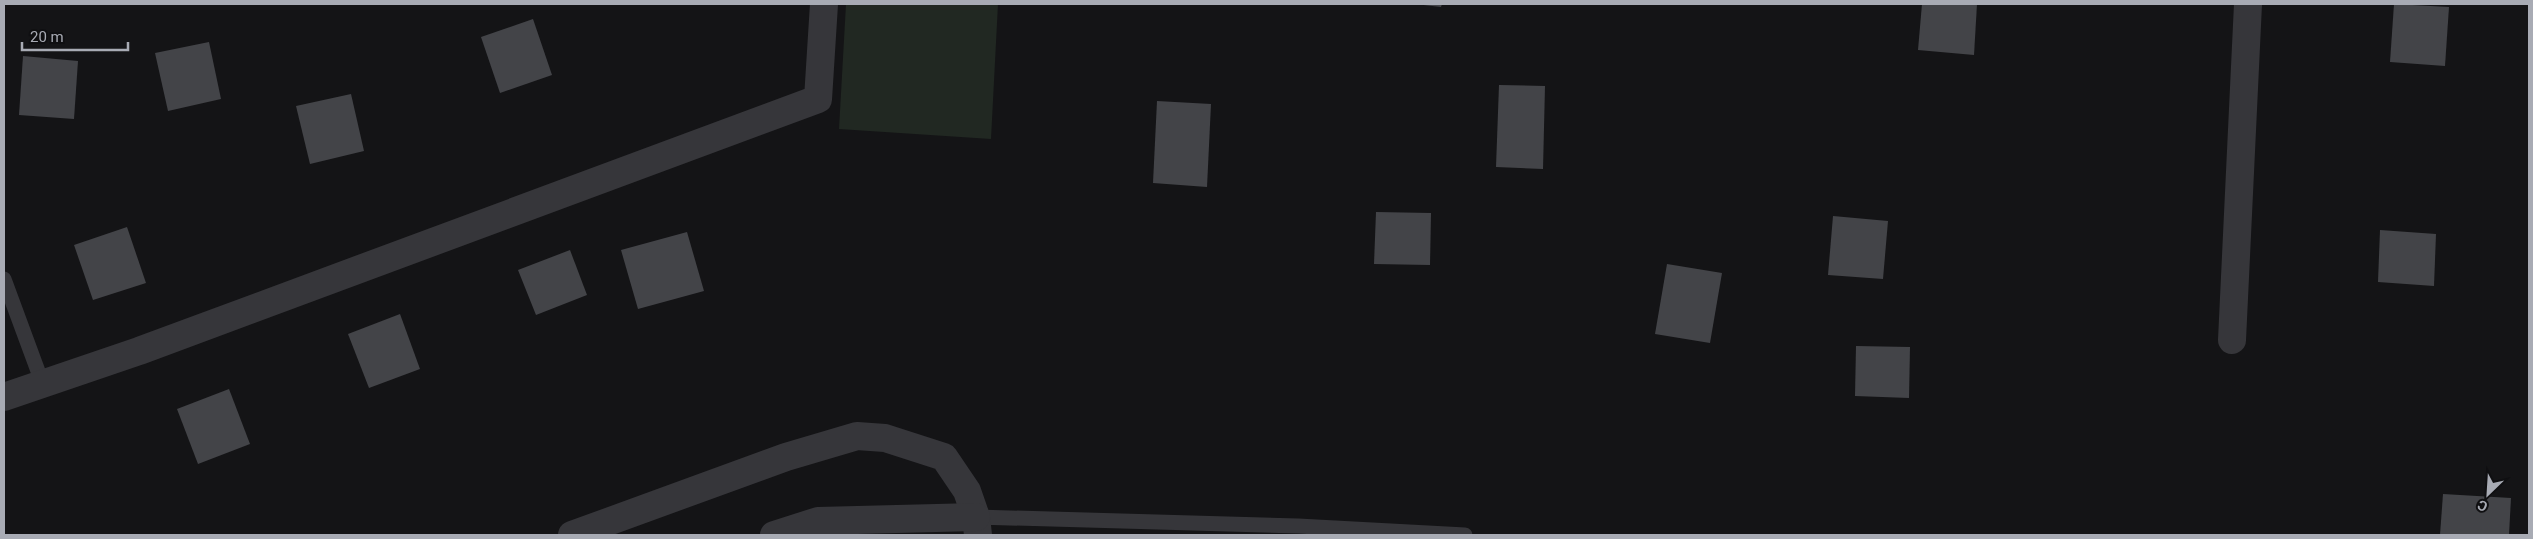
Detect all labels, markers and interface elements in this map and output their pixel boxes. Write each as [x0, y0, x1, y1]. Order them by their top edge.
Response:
scale bar [22, 20, 129, 52]
text: 20 m [30, 28, 64, 46]
north arrow [2463, 469, 2513, 519]
text: С [2475, 497, 2490, 515]

